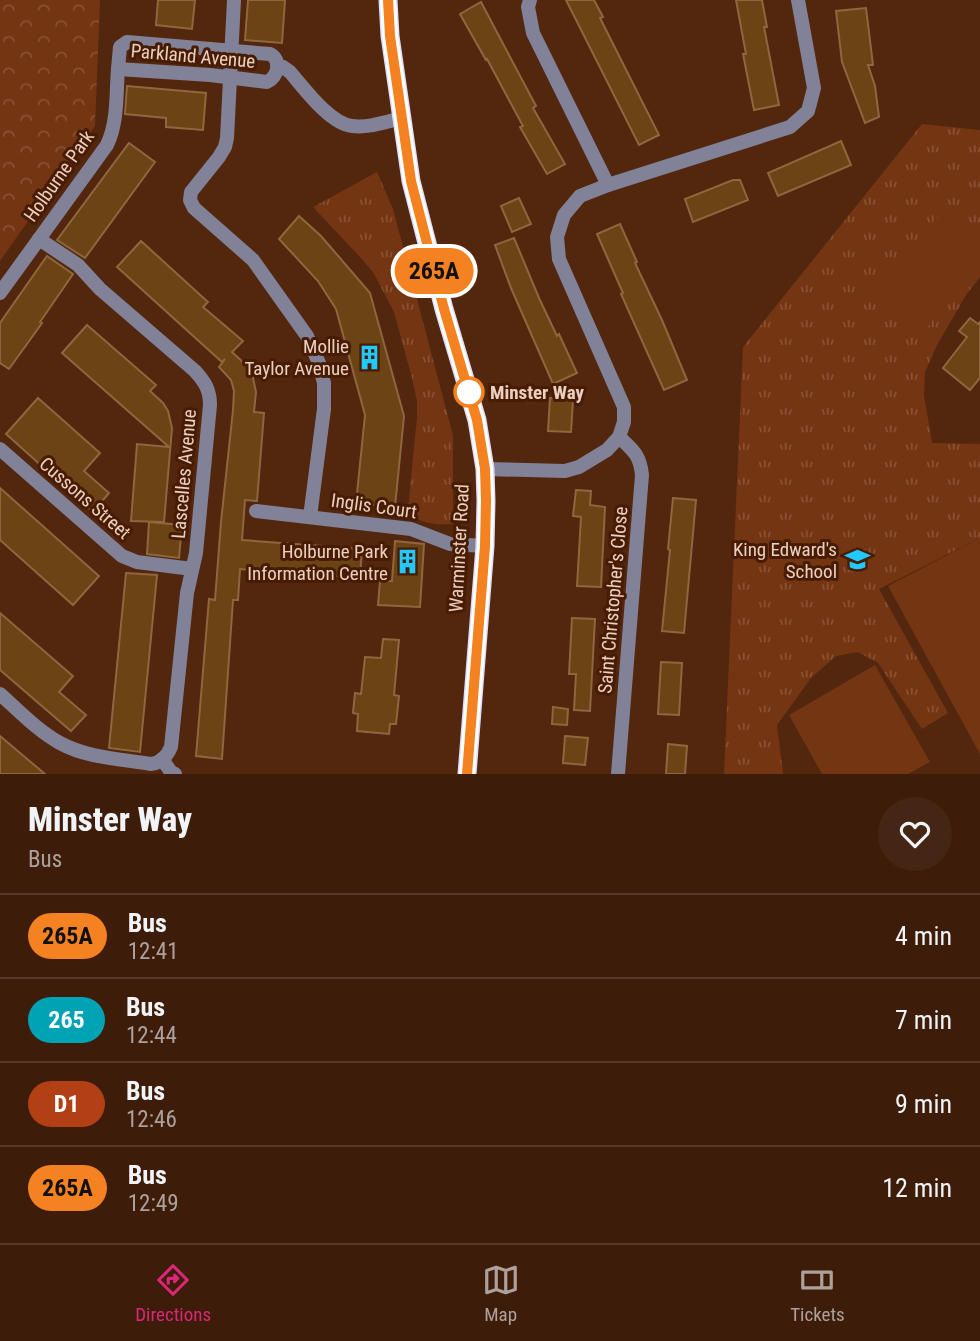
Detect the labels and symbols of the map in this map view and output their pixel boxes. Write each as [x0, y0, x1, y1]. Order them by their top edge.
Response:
street label: Parkland Avenue [130, 39, 256, 73]
street label: Holburne Park [19, 125, 99, 226]
line badge: 265A [385, 248, 483, 294]
place label: Mollie Taylor Avenue [245, 335, 349, 380]
building icon: Mollie Taylor Avenue [355, 343, 383, 371]
marker: Minster Way [454, 377, 484, 407]
place label: Minster Way [490, 381, 585, 404]
street label: Lascelles Avenue [167, 408, 201, 540]
street label: Cussons Street [35, 452, 135, 544]
street label: Warminster Road [444, 483, 474, 613]
street label: Inglis Court [330, 489, 418, 523]
street label: Saint Christopher's Close [593, 506, 633, 694]
place label: King Edward's School [733, 538, 837, 583]
place label: Holburne Park Information Centre [247, 540, 388, 585]
school or university icon: King Edward's School [843, 546, 871, 574]
building icon: Holburne Park Information Centre [394, 548, 422, 576]

